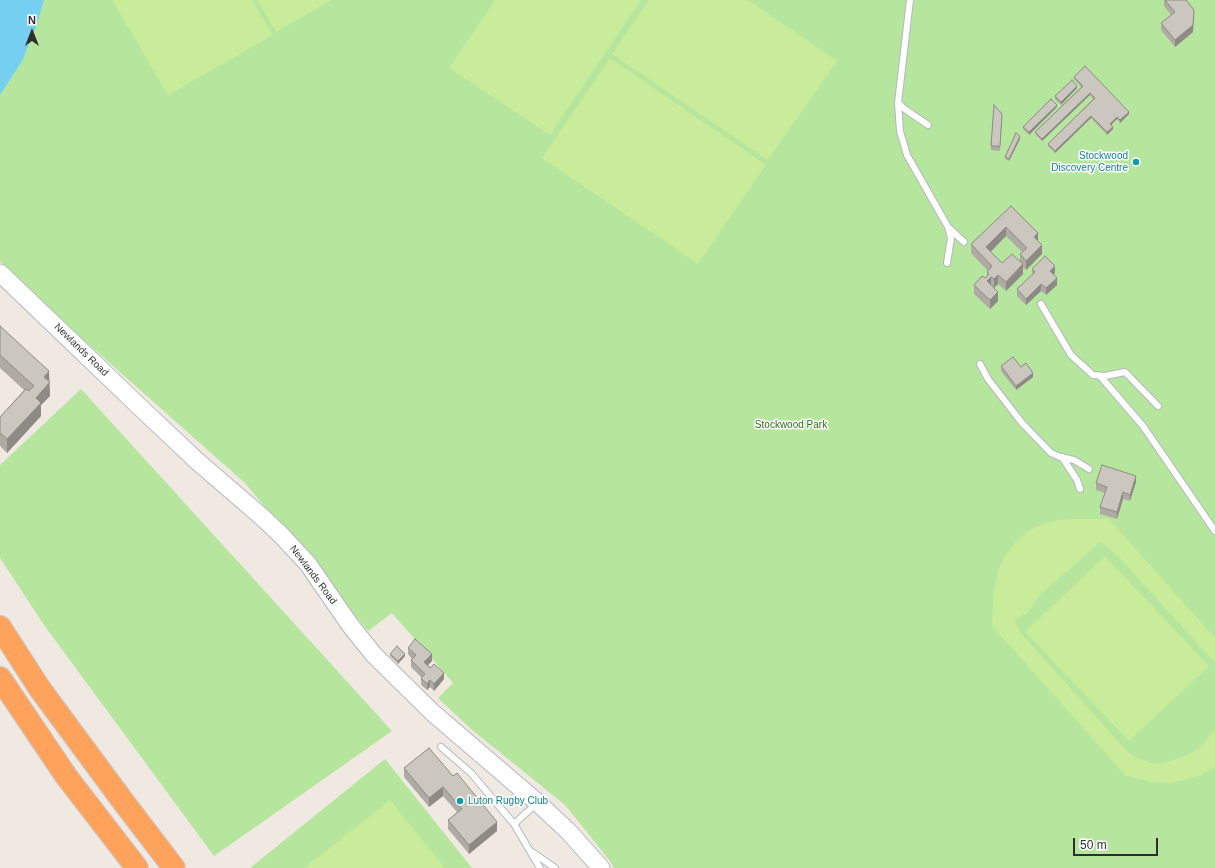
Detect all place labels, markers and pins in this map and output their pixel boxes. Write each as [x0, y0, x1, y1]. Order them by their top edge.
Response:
place label: Stockwood Discovery Centre [1051, 150, 1128, 174]
marker: Stockwood Discovery Centre [1131, 157, 1141, 167]
place label: Luton Rugby Club [468, 795, 548, 807]
marker: Luton Rugby Club [455, 796, 465, 806]

